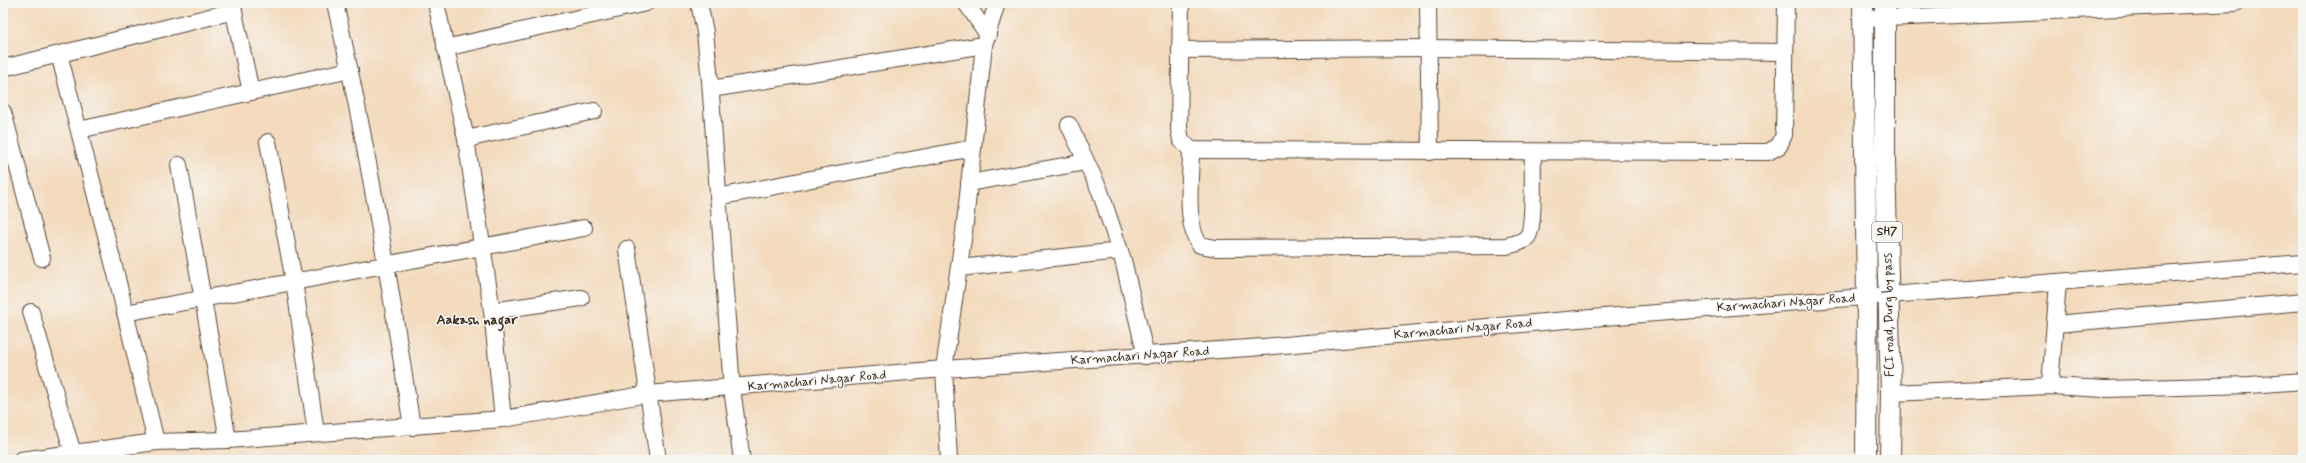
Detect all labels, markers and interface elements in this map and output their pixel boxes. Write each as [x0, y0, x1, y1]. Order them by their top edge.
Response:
road number: SH7 [1872, 222, 1902, 242]
street label: FCI road, Durg by pass [1879, 253, 1899, 377]
street label: Karmachari Nagar Road [1716, 290, 1856, 317]
district label: Aakash nagar [436, 311, 518, 332]
street label: Karmachari Nagar Road [1393, 314, 1533, 345]
street label: Karmachari Nagar Road [1070, 343, 1210, 370]
street label: Karmachari Nagar Road [747, 366, 887, 397]

